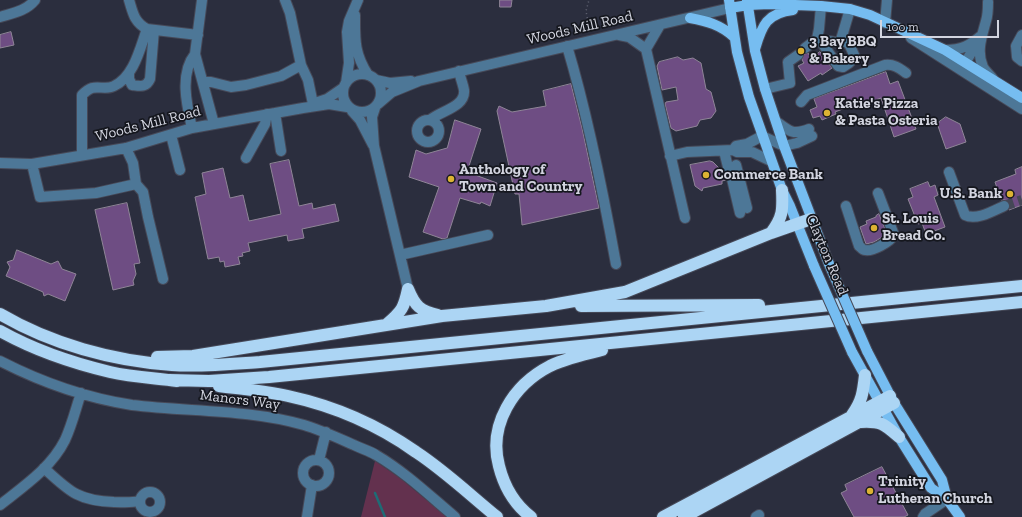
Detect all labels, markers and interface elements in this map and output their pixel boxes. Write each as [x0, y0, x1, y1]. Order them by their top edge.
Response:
street label: Woods Mill Road [525, 7, 635, 49]
scale bar [882, 12, 1001, 38]
text: 100 m [887, 20, 919, 34]
place label: 3 Bay BBQ & Bakery [809, 33, 877, 68]
marker: 3 Bay BBQ & Bakery [796, 46, 806, 56]
place label: Katie's Pizza & Pasta Osteria [835, 95, 938, 130]
street label: Woods Mill Road [93, 102, 203, 146]
marker: Katie's Pizza & Pasta Osteria [822, 108, 832, 118]
place label: Anthology of Town and Country [459, 161, 582, 196]
place label: Commerce Bank [714, 166, 823, 184]
marker: Commerce Bank [701, 170, 711, 180]
marker: Anthology of Town and Country [446, 174, 456, 184]
place label: U.S. Bank [940, 185, 1002, 203]
marker: U.S. Bank [1005, 189, 1015, 199]
place label: St. Louis Bread Co. [882, 210, 945, 245]
street label: Clayton Road [802, 212, 852, 298]
marker: St. Louis Bread Co. [869, 223, 879, 233]
street label: Manors Way [199, 386, 281, 414]
place label: Trinity Lutheran Church [878, 473, 992, 508]
marker: Trinity Lutheran Church [865, 486, 875, 496]

